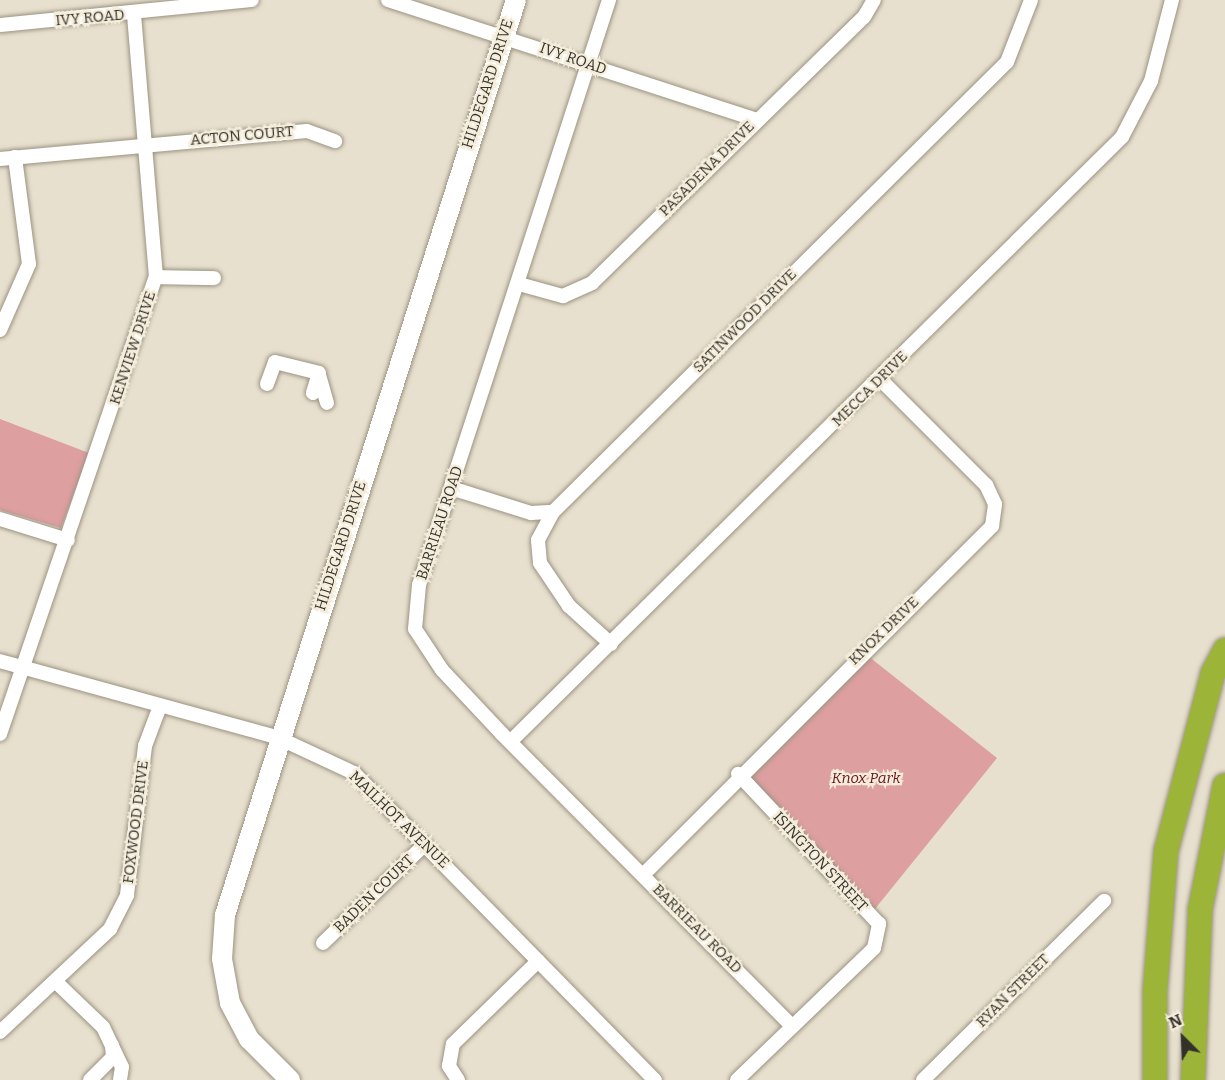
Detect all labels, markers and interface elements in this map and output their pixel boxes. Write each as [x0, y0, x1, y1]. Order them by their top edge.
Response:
street label: IVY ROAD [55, 6, 125, 30]
street label: HILDEGARD DRIVE [459, 17, 517, 151]
street label: IVY ROAD [537, 39, 609, 79]
street label: PASADENA DRIVE [656, 118, 758, 220]
street label: ACTON COURT [190, 123, 294, 149]
street label: SATINWOOD DRIVE [690, 266, 800, 376]
street label: KENVIEW DRIVE [106, 289, 160, 407]
street label: MECCA DRIVE [829, 348, 911, 430]
street label: BARRIEAU ROAD [413, 464, 467, 582]
street label: HILDEGARD DRIVE [312, 479, 370, 613]
street label: KNOX DRIVE [845, 593, 923, 669]
street label: FOXWOOD DRIVE [120, 759, 152, 885]
street label: MAILHOT AVENUE [345, 768, 453, 872]
park label: Knox Park [831, 770, 901, 788]
street label: ISINGTON STREET [769, 808, 871, 916]
street label: BADEN COURT [330, 851, 418, 937]
street label: BARRIEAU ROAD [649, 881, 745, 977]
street label: RYAN STREET [973, 951, 1053, 1031]
north arrow [1153, 1008, 1213, 1068]
text: N [1166, 1010, 1185, 1032]

